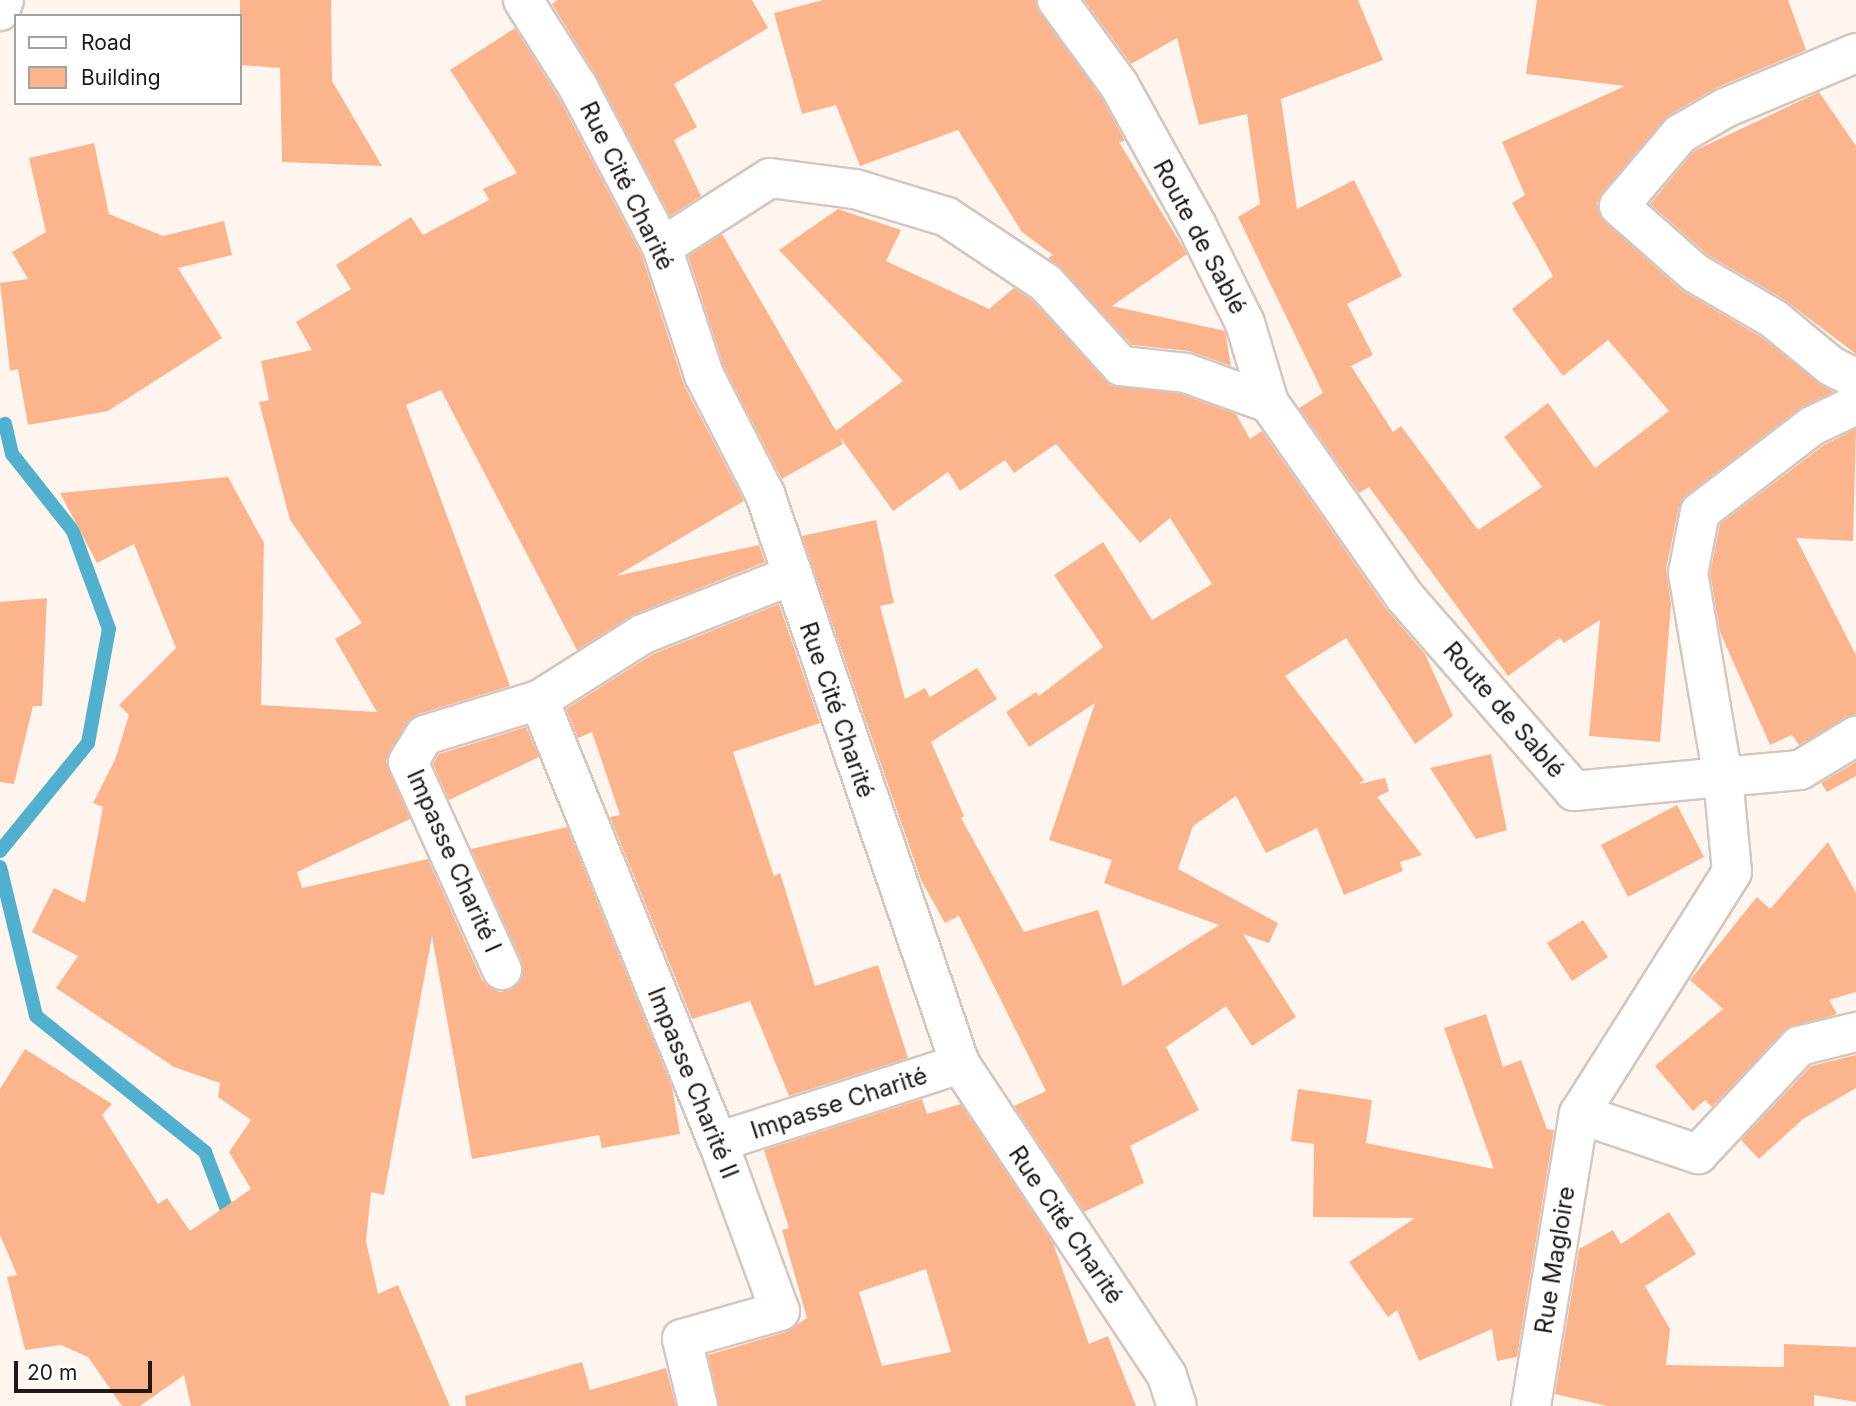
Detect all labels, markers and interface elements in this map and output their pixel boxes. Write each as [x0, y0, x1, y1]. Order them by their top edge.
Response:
legend [14, 14, 242, 105]
text: Road [81, 30, 132, 55]
text: Building [81, 65, 161, 90]
street label: Rue Cité Charité [574, 97, 680, 275]
street label: Route de Sablé [1147, 155, 1253, 319]
street label: Rue Cité Charité [793, 618, 881, 802]
street label: Route de Sablé [1437, 636, 1571, 784]
street label: Impasse Charité I [401, 765, 507, 957]
street label: Impasse Charité II [642, 983, 744, 1183]
street label: Impasse Charité [747, 1061, 931, 1145]
street label: Rue Cité Charité [1003, 1141, 1129, 1309]
street label: Rue Magloire [1529, 1184, 1581, 1336]
scale bar [18, 1346, 156, 1390]
text: 20 m [27, 1360, 77, 1385]

